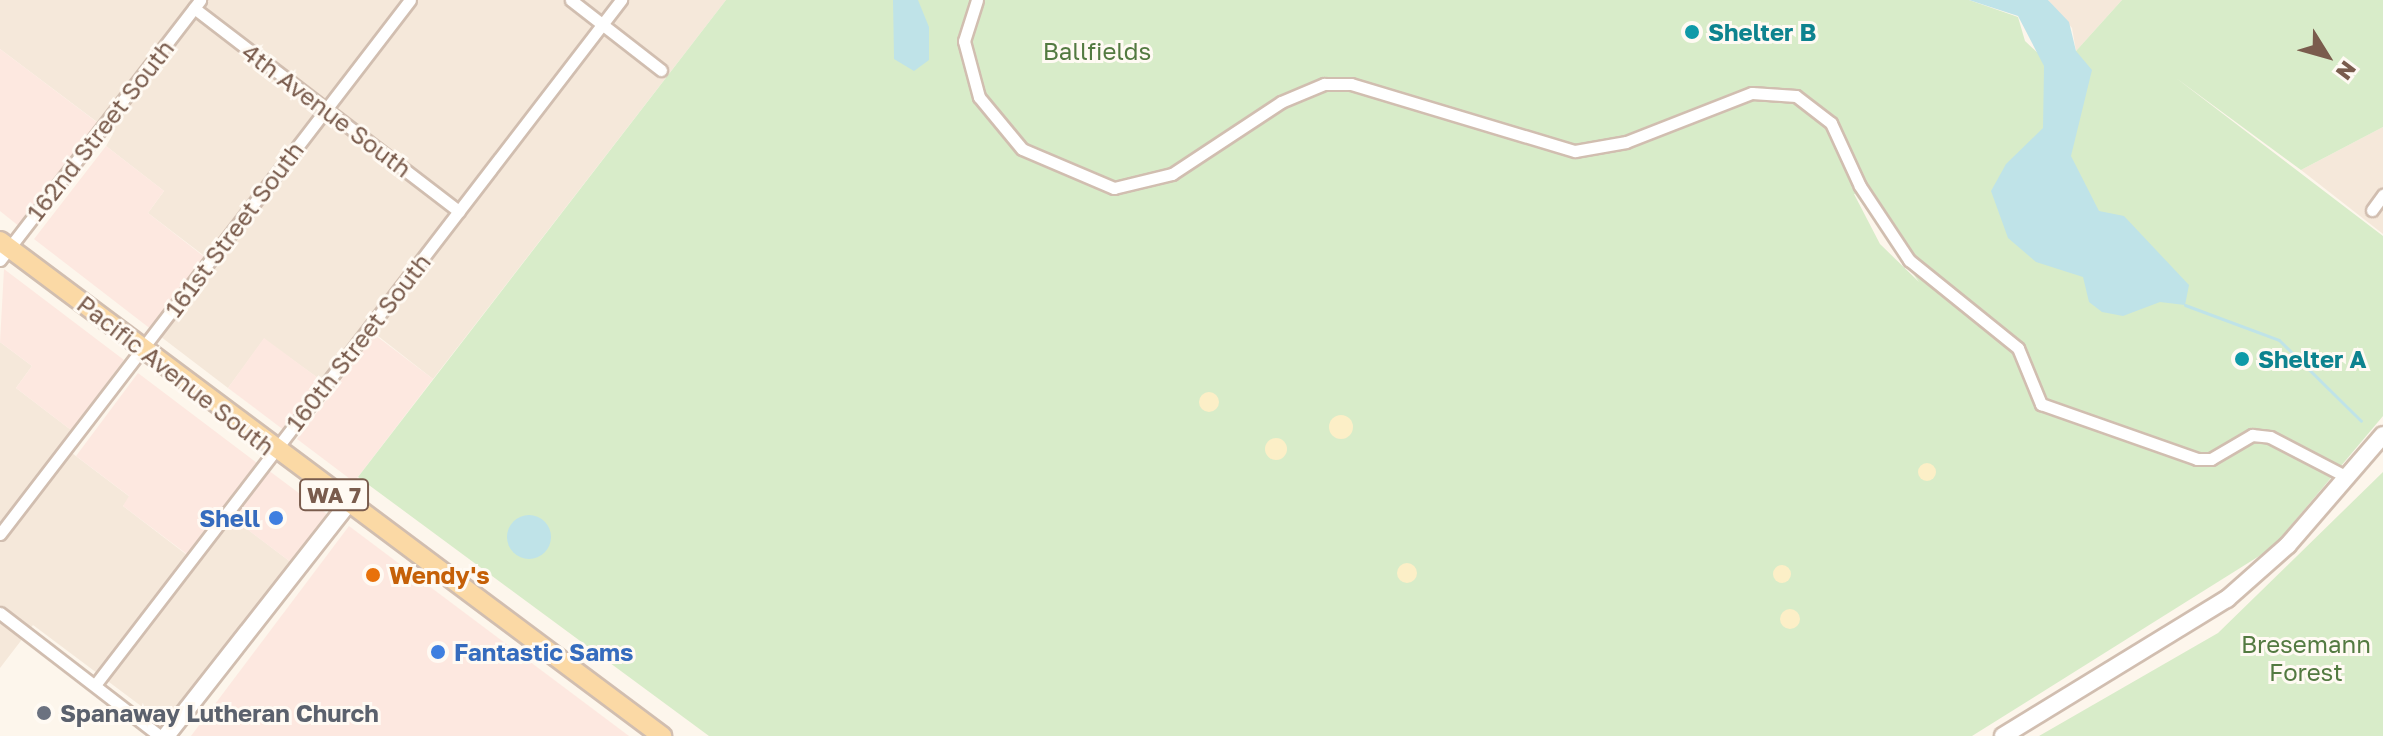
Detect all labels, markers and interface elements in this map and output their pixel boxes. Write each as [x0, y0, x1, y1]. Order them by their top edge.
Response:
north arrow [2287, 16, 2367, 96]
place label: Shelter B [1708, 18, 1816, 46]
marker: Shelter B [1683, 23, 1701, 41]
street label: 162nd Street South [21, 34, 179, 226]
street label: 4th Avenue South [237, 37, 417, 183]
park label: Ballfields [1043, 37, 1151, 65]
text: N [2331, 56, 2362, 86]
street label: 161st Street South [159, 136, 309, 322]
street label: 160th Street South [280, 248, 436, 436]
street label: Pacific Avenue South [72, 289, 280, 461]
place label: Shelter A [2258, 345, 2366, 373]
marker: Shelter A [2233, 350, 2251, 368]
road number: WA 7 [298, 477, 370, 513]
place label: Shell [199, 504, 260, 532]
marker: Shell [267, 509, 285, 527]
place label: Wendy's [389, 561, 490, 589]
marker: Wendy's [364, 566, 382, 584]
park label: Bresemann Forest [2241, 630, 2371, 686]
place label: Fantastic Sams [454, 638, 633, 666]
marker: Fantastic Sams [429, 643, 447, 661]
place label: Spanaway Lutheran Church [60, 699, 379, 727]
marker: Spanaway Lutheran Church [35, 704, 53, 722]

